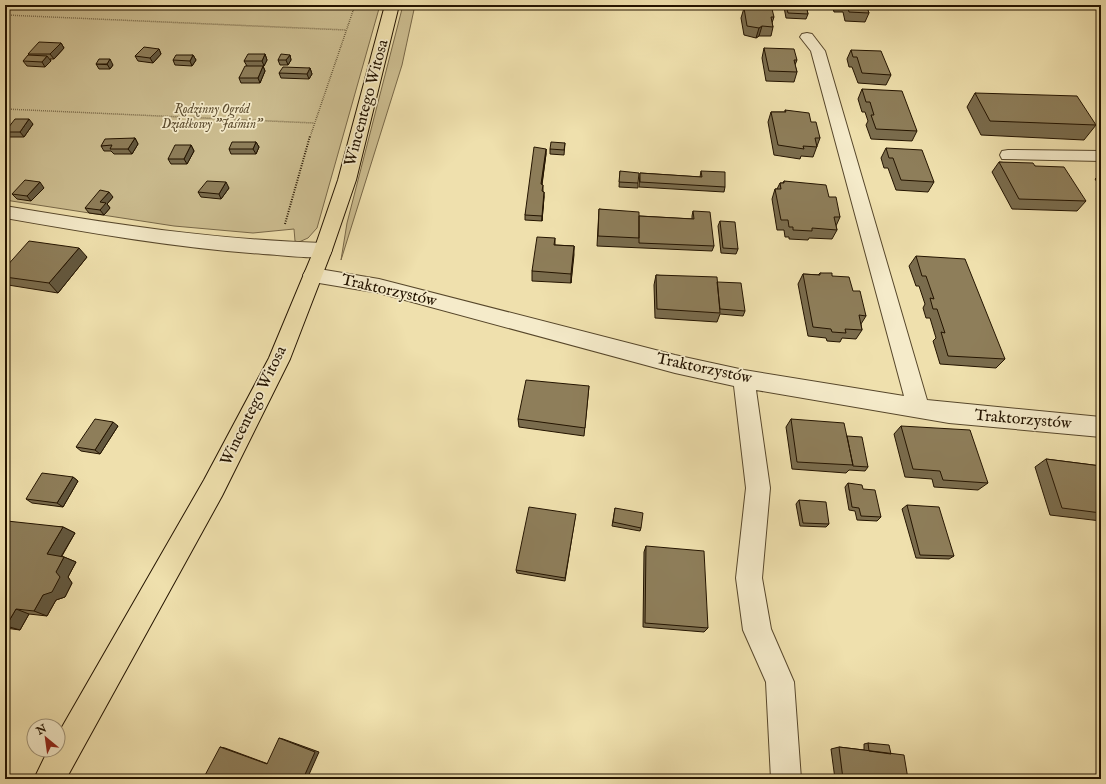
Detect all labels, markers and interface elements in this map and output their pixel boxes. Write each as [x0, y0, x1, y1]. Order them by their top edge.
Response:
street label: Wincentego Witosa [340, 37, 394, 169]
park label: Rodzinny Ogród Działkowy "Jaśmin" [162, 101, 264, 133]
street label: Traktorzystów [339, 270, 439, 312]
street label: Wincentego Witosa [216, 343, 292, 469]
street label: Traktorzystów [654, 349, 754, 389]
street label: Traktorzystów [974, 406, 1073, 434]
north arrow [26, 718, 66, 758]
text: N [33, 721, 50, 739]

